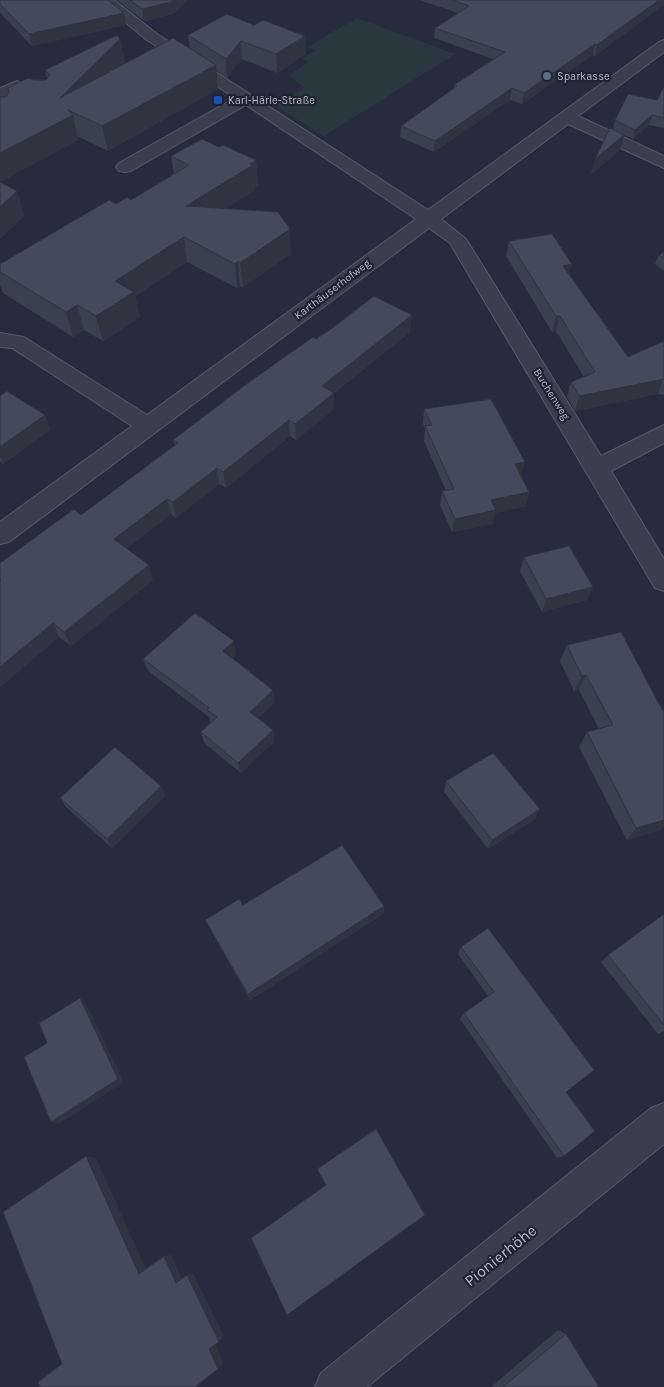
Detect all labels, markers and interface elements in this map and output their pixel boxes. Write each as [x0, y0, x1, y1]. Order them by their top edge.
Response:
marker: Sparkasse [541, 70, 553, 82]
place label: Sparkasse [557, 70, 610, 83]
marker: Karl-Härle-Straße [212, 94, 224, 106]
place label: Karl-Härle-Straße [228, 94, 315, 107]
street label: Karthäuserhofweg [292, 256, 374, 322]
street label: Buchenweg [531, 366, 573, 423]
street label: Pionierhöhe [460, 1221, 540, 1290]

